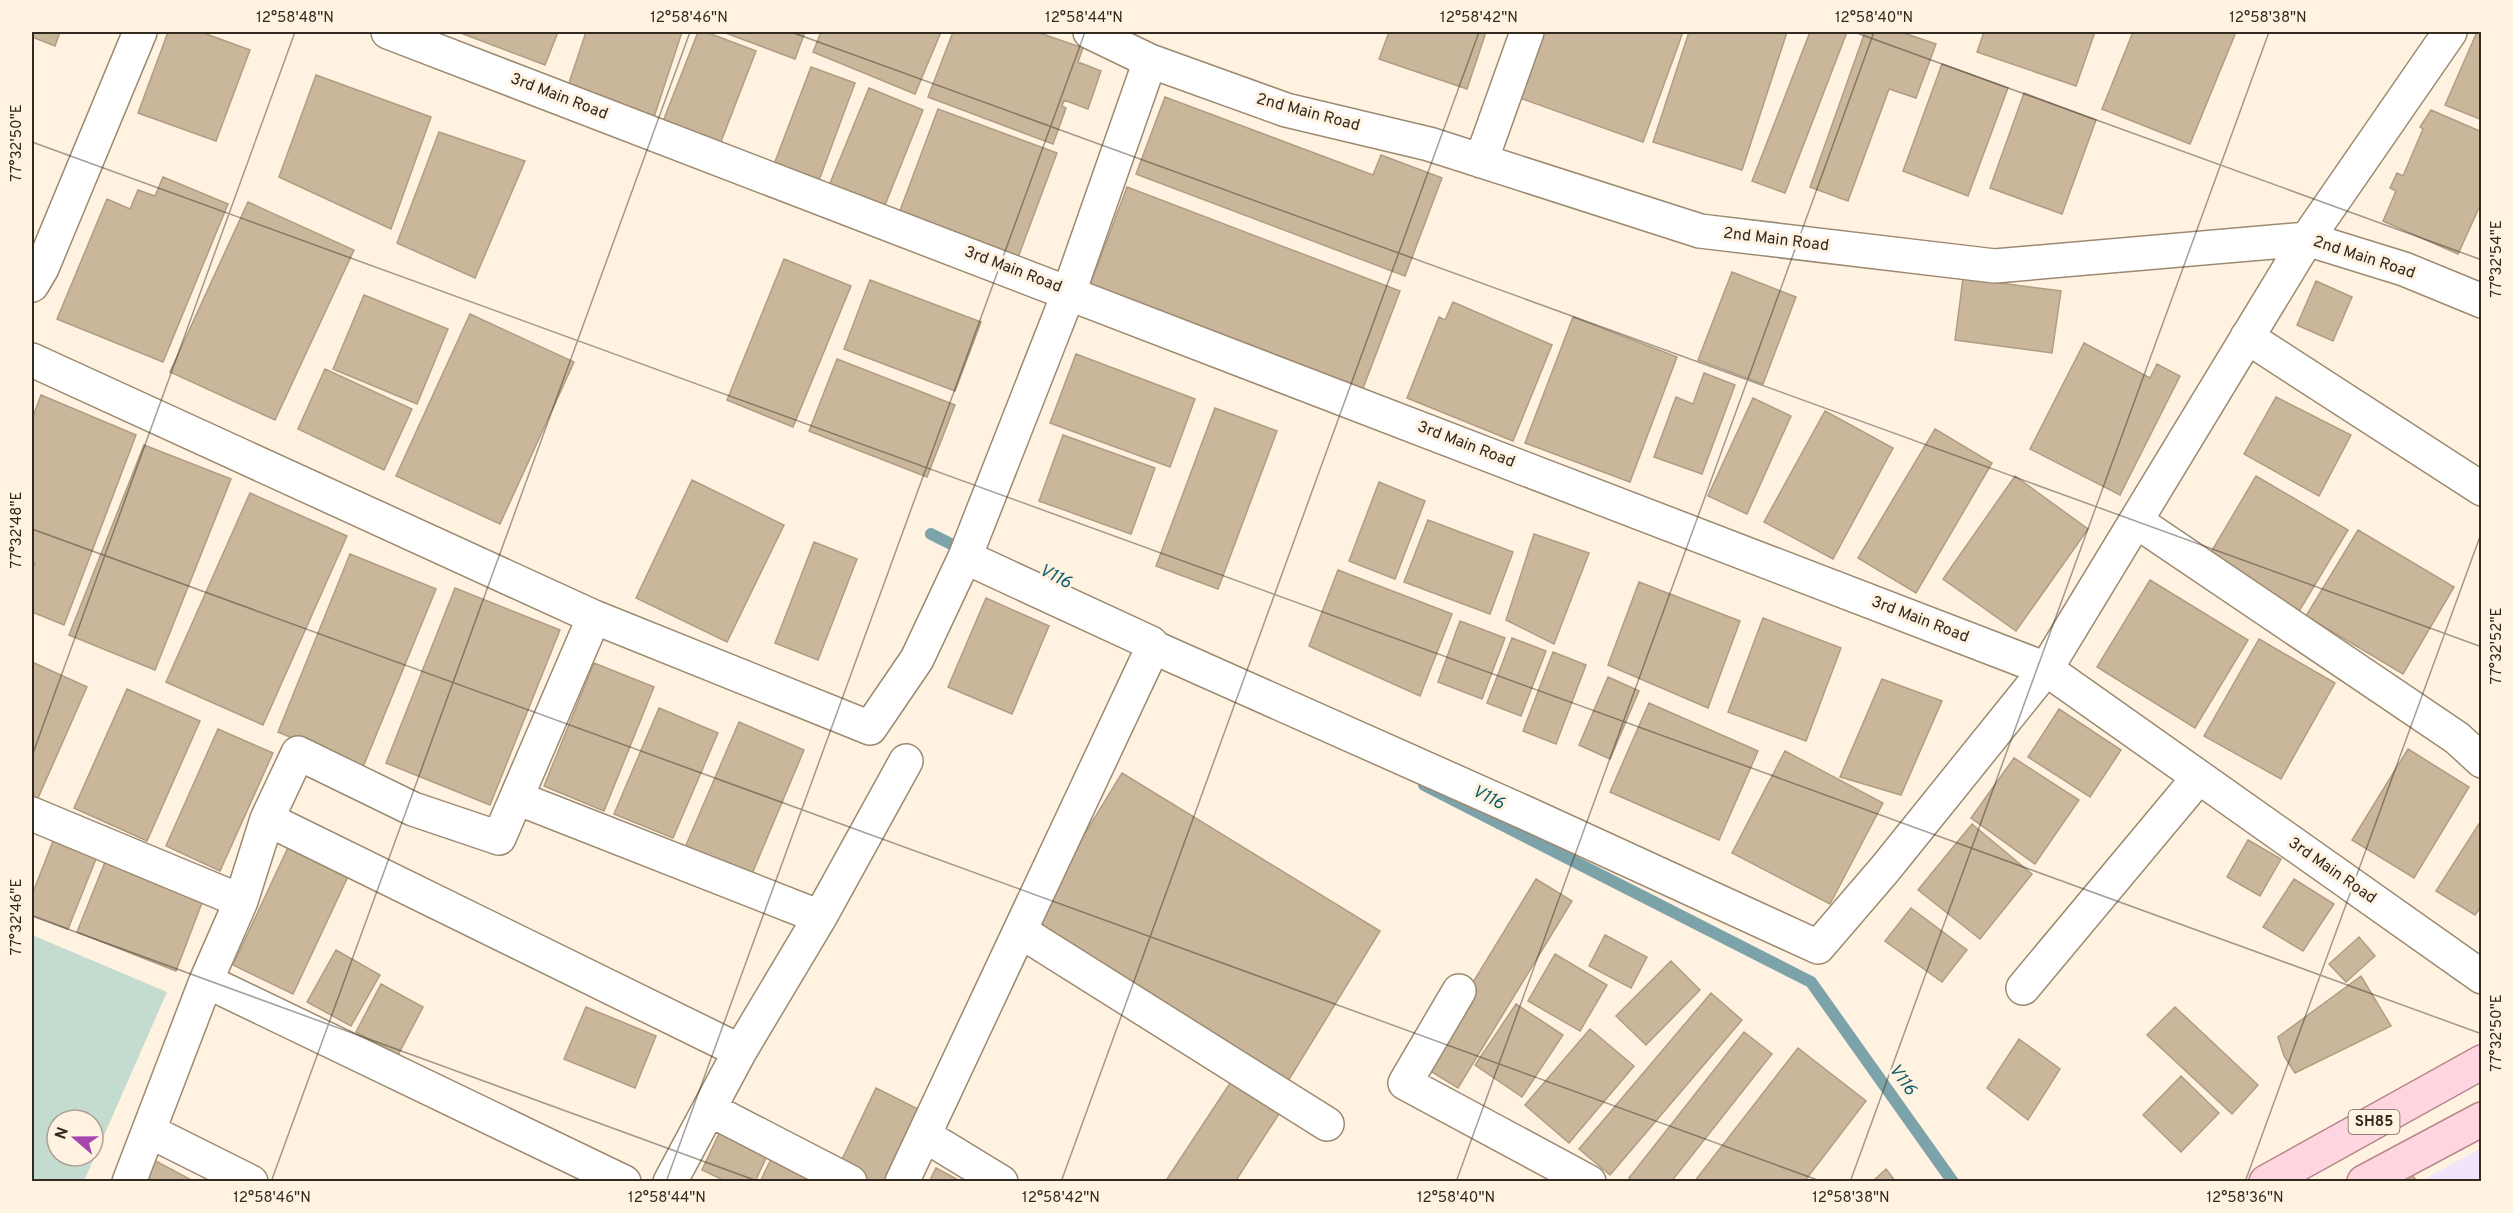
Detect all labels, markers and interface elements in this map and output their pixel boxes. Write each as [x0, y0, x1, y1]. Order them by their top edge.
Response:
text: 12°58'48"N [256, 9, 334, 28]
text: 12°58'46"N [650, 9, 728, 28]
text: 12°58'44"N [1045, 9, 1123, 28]
text: 12°58'42"N [1440, 9, 1518, 28]
text: 12°58'40"N [1835, 9, 1913, 28]
text: 12°58'38"N [2229, 9, 2307, 28]
street label: 3rd Main Road [507, 69, 611, 125]
street label: 2nd Main Road [1254, 90, 1362, 136]
text: 77°32'50"E [8, 104, 27, 182]
text: 77°32'54"E [2488, 220, 2507, 298]
street label: 2nd Main Road [1722, 224, 1830, 256]
street label: 2nd Main Road [2310, 232, 2418, 284]
street label: 3rd Main Road [961, 242, 1065, 298]
street label: 3rd Main Road [1414, 417, 1518, 473]
text: 77°32'48"E [8, 492, 27, 568]
water label: V116 [1035, 559, 1075, 595]
street label: 3rd Main Road [1868, 592, 1972, 648]
text: 77°32'52"E [2488, 608, 2507, 684]
water label: V116 [1468, 780, 1508, 816]
street label: 3rd Main Road [2284, 833, 2380, 909]
text: 77°32'46"E [8, 879, 27, 955]
text: 77°32'50"E [2488, 994, 2507, 1072]
water label: V116 [1883, 1060, 1921, 1100]
north arrow [45, 1108, 105, 1168]
road number: SH85 [2348, 1110, 2400, 1134]
text: N [51, 1125, 74, 1142]
text: 12°58'46"N [233, 1189, 311, 1208]
text: 12°58'44"N [628, 1189, 706, 1208]
text: 12°58'42"N [1022, 1189, 1100, 1208]
text: 12°58'40"N [1417, 1189, 1495, 1208]
text: 12°58'38"N [1812, 1189, 1890, 1208]
text: 12°58'36"N [2206, 1189, 2284, 1208]

